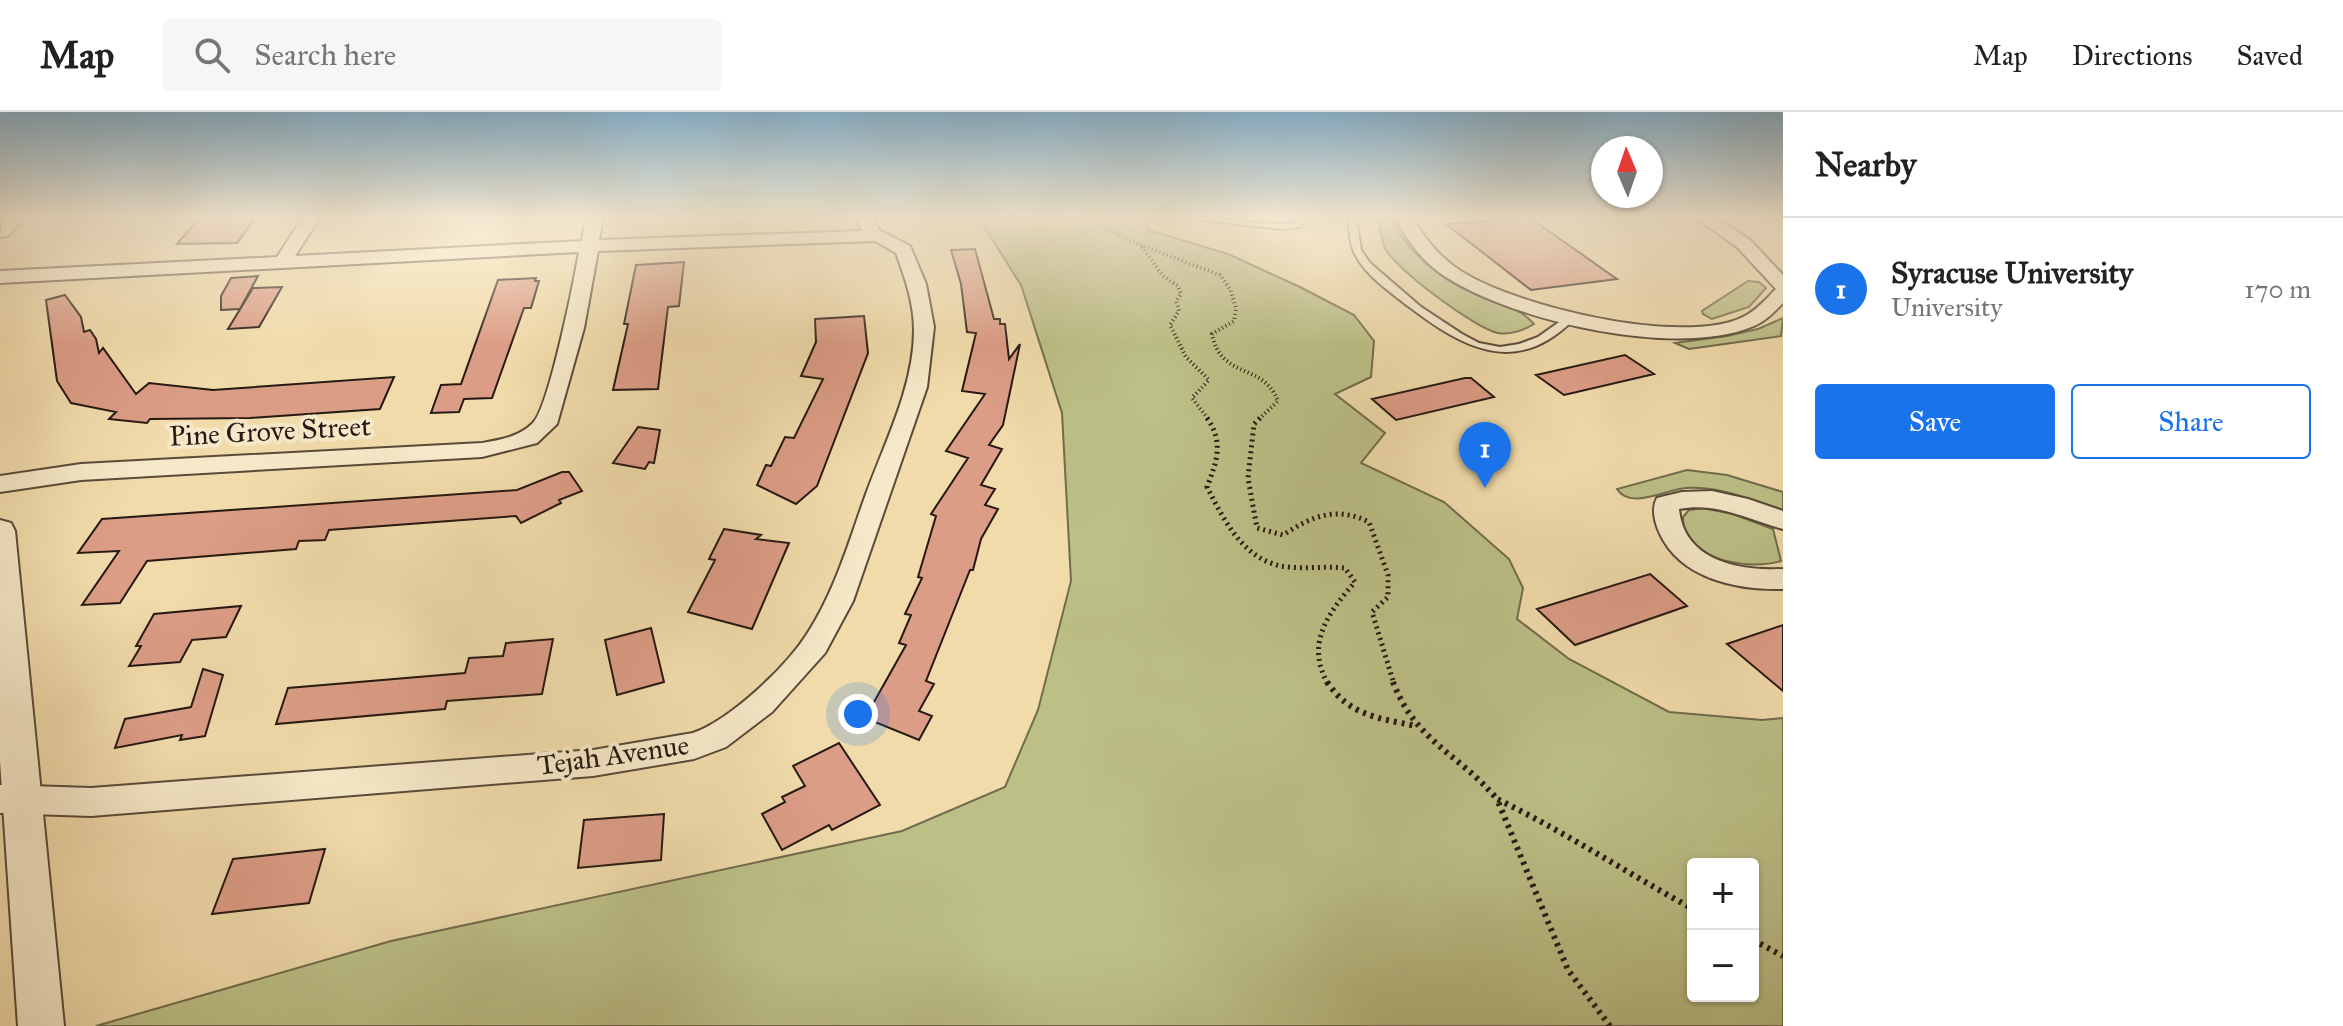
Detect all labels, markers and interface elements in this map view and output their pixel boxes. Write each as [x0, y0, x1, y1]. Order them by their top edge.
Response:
search box [162, 19, 722, 91]
text: Map [40, 32, 114, 78]
icon: search [190, 33, 234, 77]
text: Search here [254, 37, 396, 73]
text: Map [1973, 38, 2028, 73]
text: Directions [2072, 38, 2193, 73]
text: Saved [2237, 38, 2303, 73]
north arrow [1591, 136, 1663, 208]
text: Nearby [1815, 144, 1917, 185]
text: Syracuse University [1891, 255, 2133, 291]
text: 1 [1836, 273, 1846, 305]
text: 170 m [2244, 273, 2311, 305]
text: University [1891, 291, 2002, 323]
button: Save [1815, 384, 2055, 459]
button: Share [2071, 384, 2311, 459]
street label: Pine Grove Street [168, 408, 372, 454]
pin: 1 [1459, 422, 1511, 488]
your location [838, 694, 878, 734]
street label: Tejah Avenue [535, 727, 691, 783]
map controls [1687, 858, 1759, 1002]
button: + [1687, 858, 1759, 930]
button: − [1687, 930, 1759, 1002]

